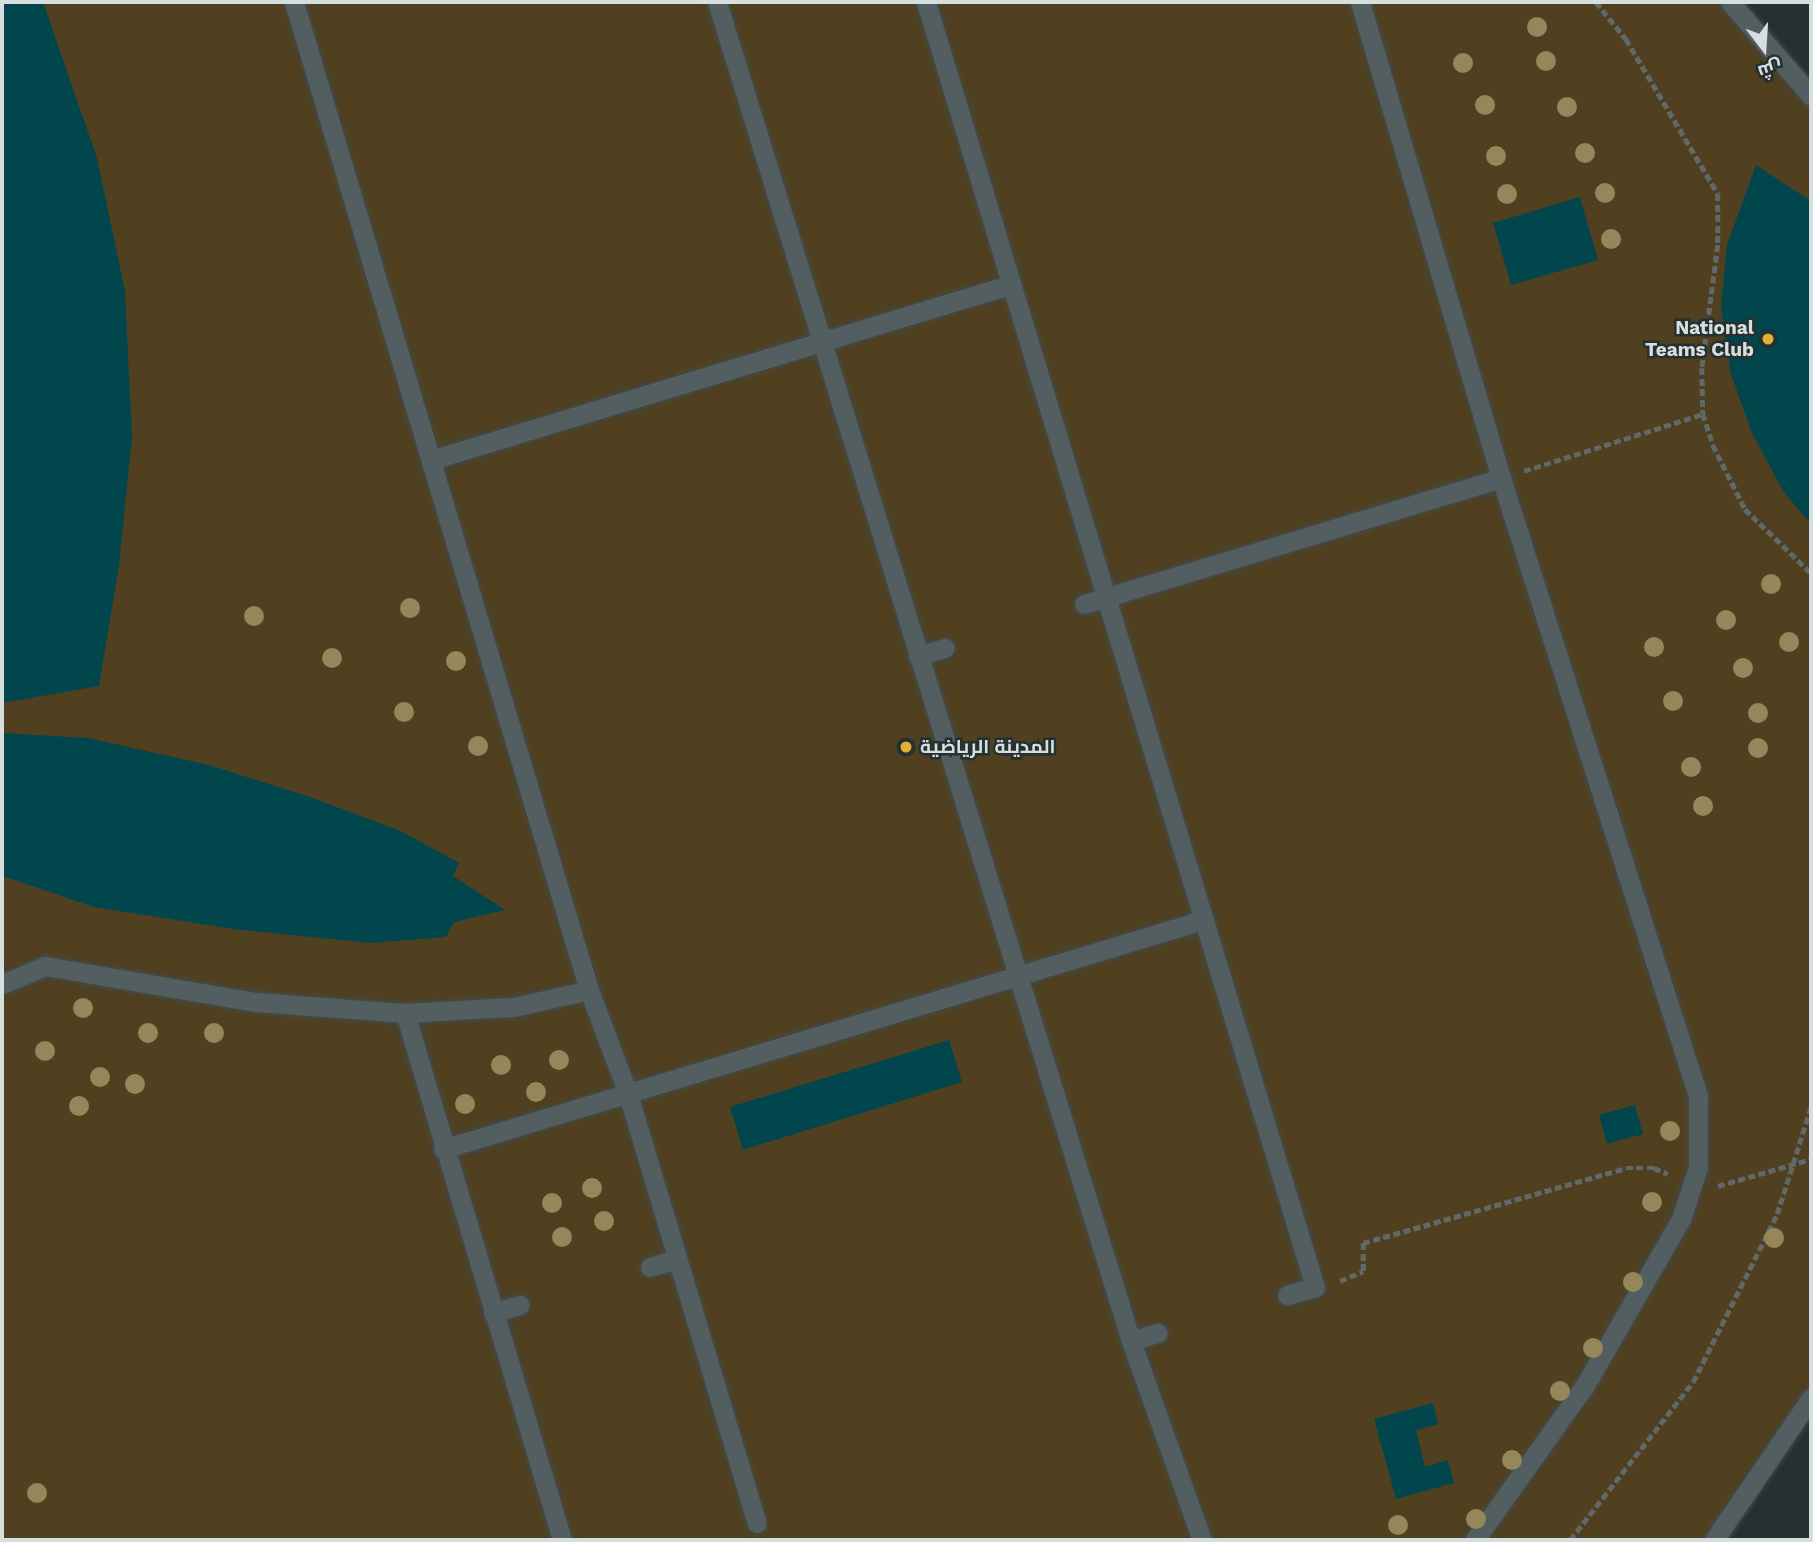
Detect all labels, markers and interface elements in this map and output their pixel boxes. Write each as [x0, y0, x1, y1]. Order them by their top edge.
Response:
north arrow [1729, 14, 1799, 84]
text: ش [1755, 55, 1785, 84]
place label: National Teams Club [1645, 317, 1754, 361]
marker: National Teams Club [1760, 331, 1776, 347]
place label: المدينة الرياضية [920, 736, 1056, 758]
marker: المدينة الرياضية [898, 739, 914, 755]

